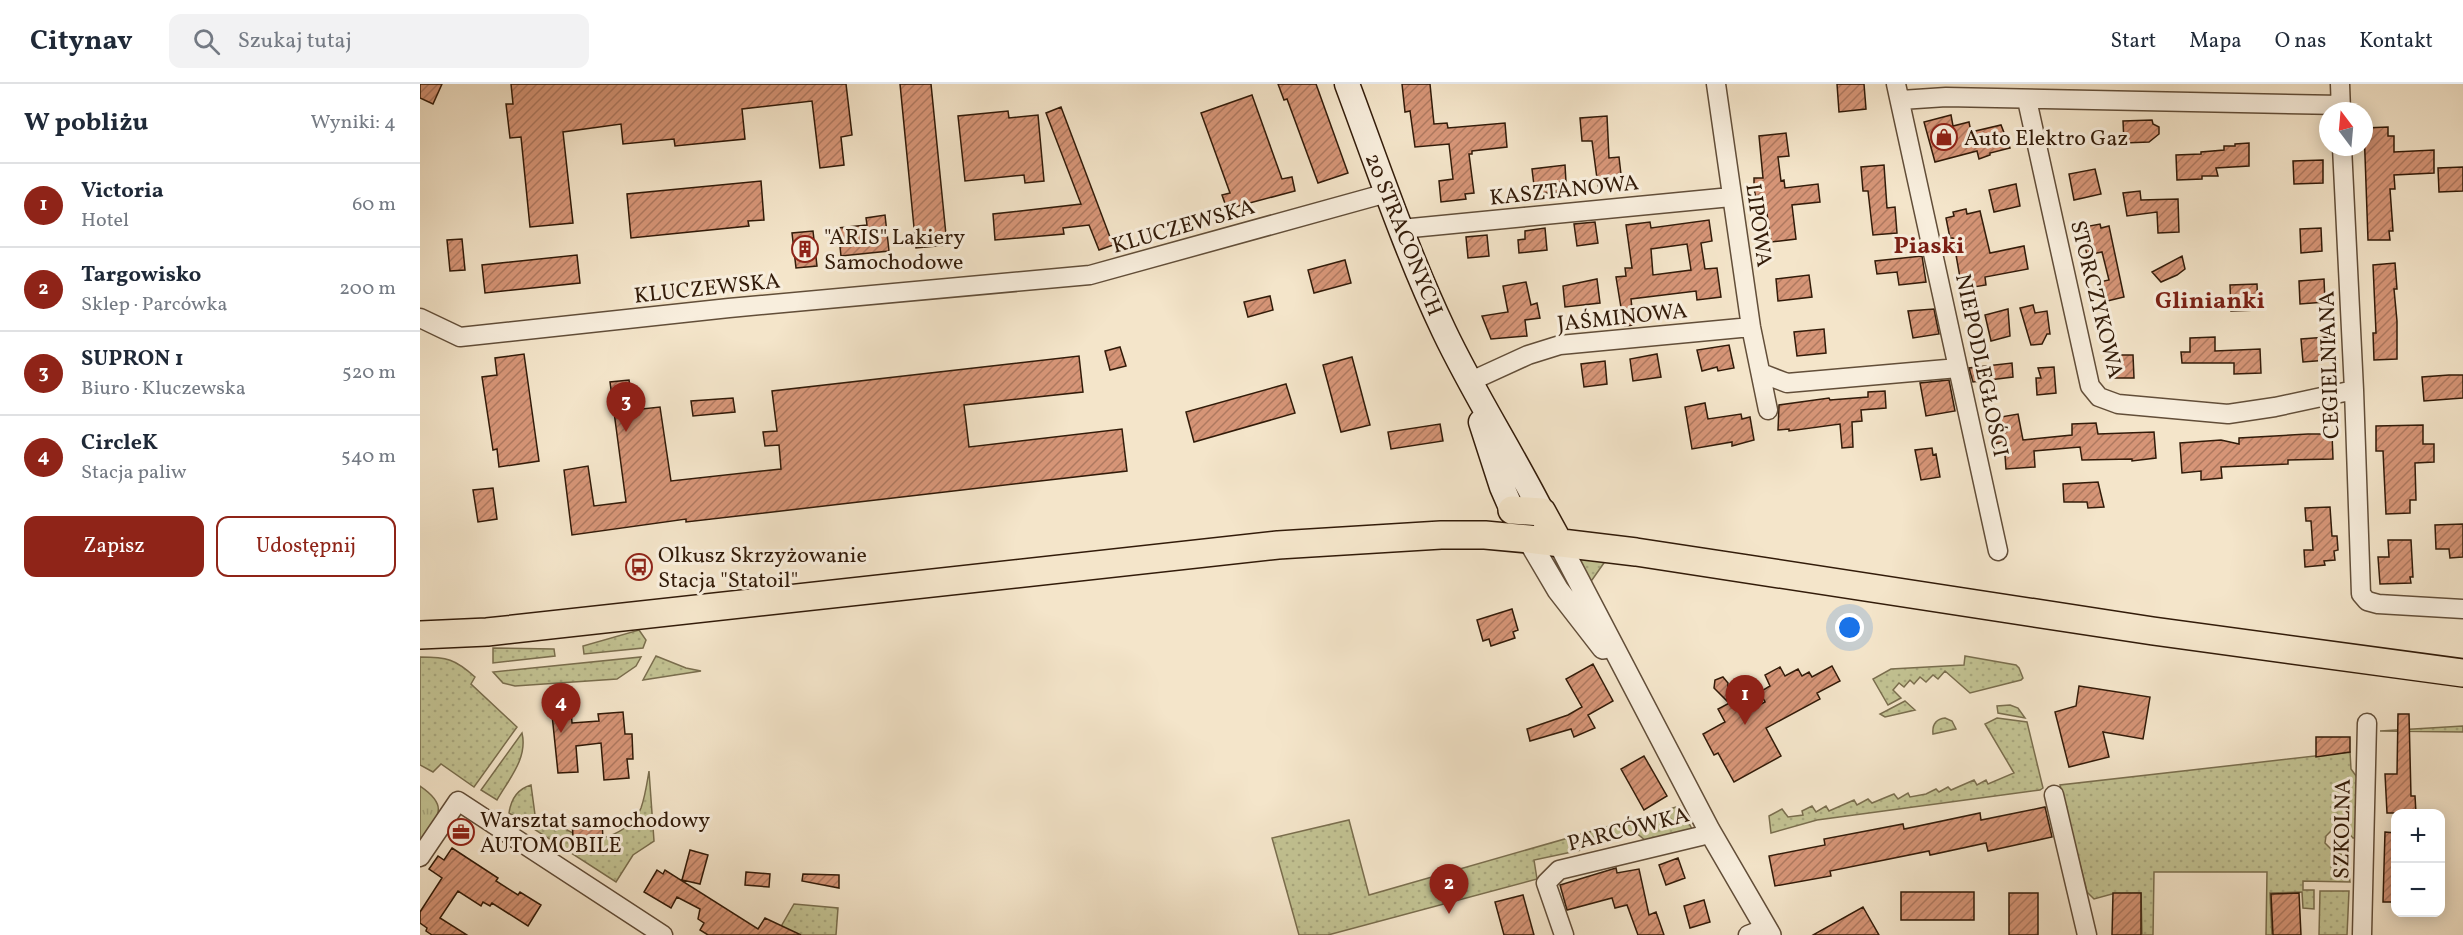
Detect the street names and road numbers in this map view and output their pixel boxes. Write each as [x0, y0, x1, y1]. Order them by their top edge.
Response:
street label: 20 STRACONYCH [1356, 149, 1449, 321]
street label: KASZTANOWA [1488, 168, 1641, 215]
street label: LIPOWA [1736, 182, 1779, 269]
street label: KLUCZEWSKA [1109, 192, 1259, 263]
street label: STORCZYKOWA [2061, 217, 2130, 382]
street label: KLUCZEWSKA [633, 266, 782, 313]
street label: NIEPODLEGŁOŚCI [1946, 271, 2015, 460]
street label: CEGIELNIANA [2312, 290, 2349, 439]
street label: JAŚMINOWA [1556, 296, 1689, 341]
street label: SZKOLNA [2327, 779, 2360, 879]
street label: PARCÓWKA [1564, 800, 1693, 861]

